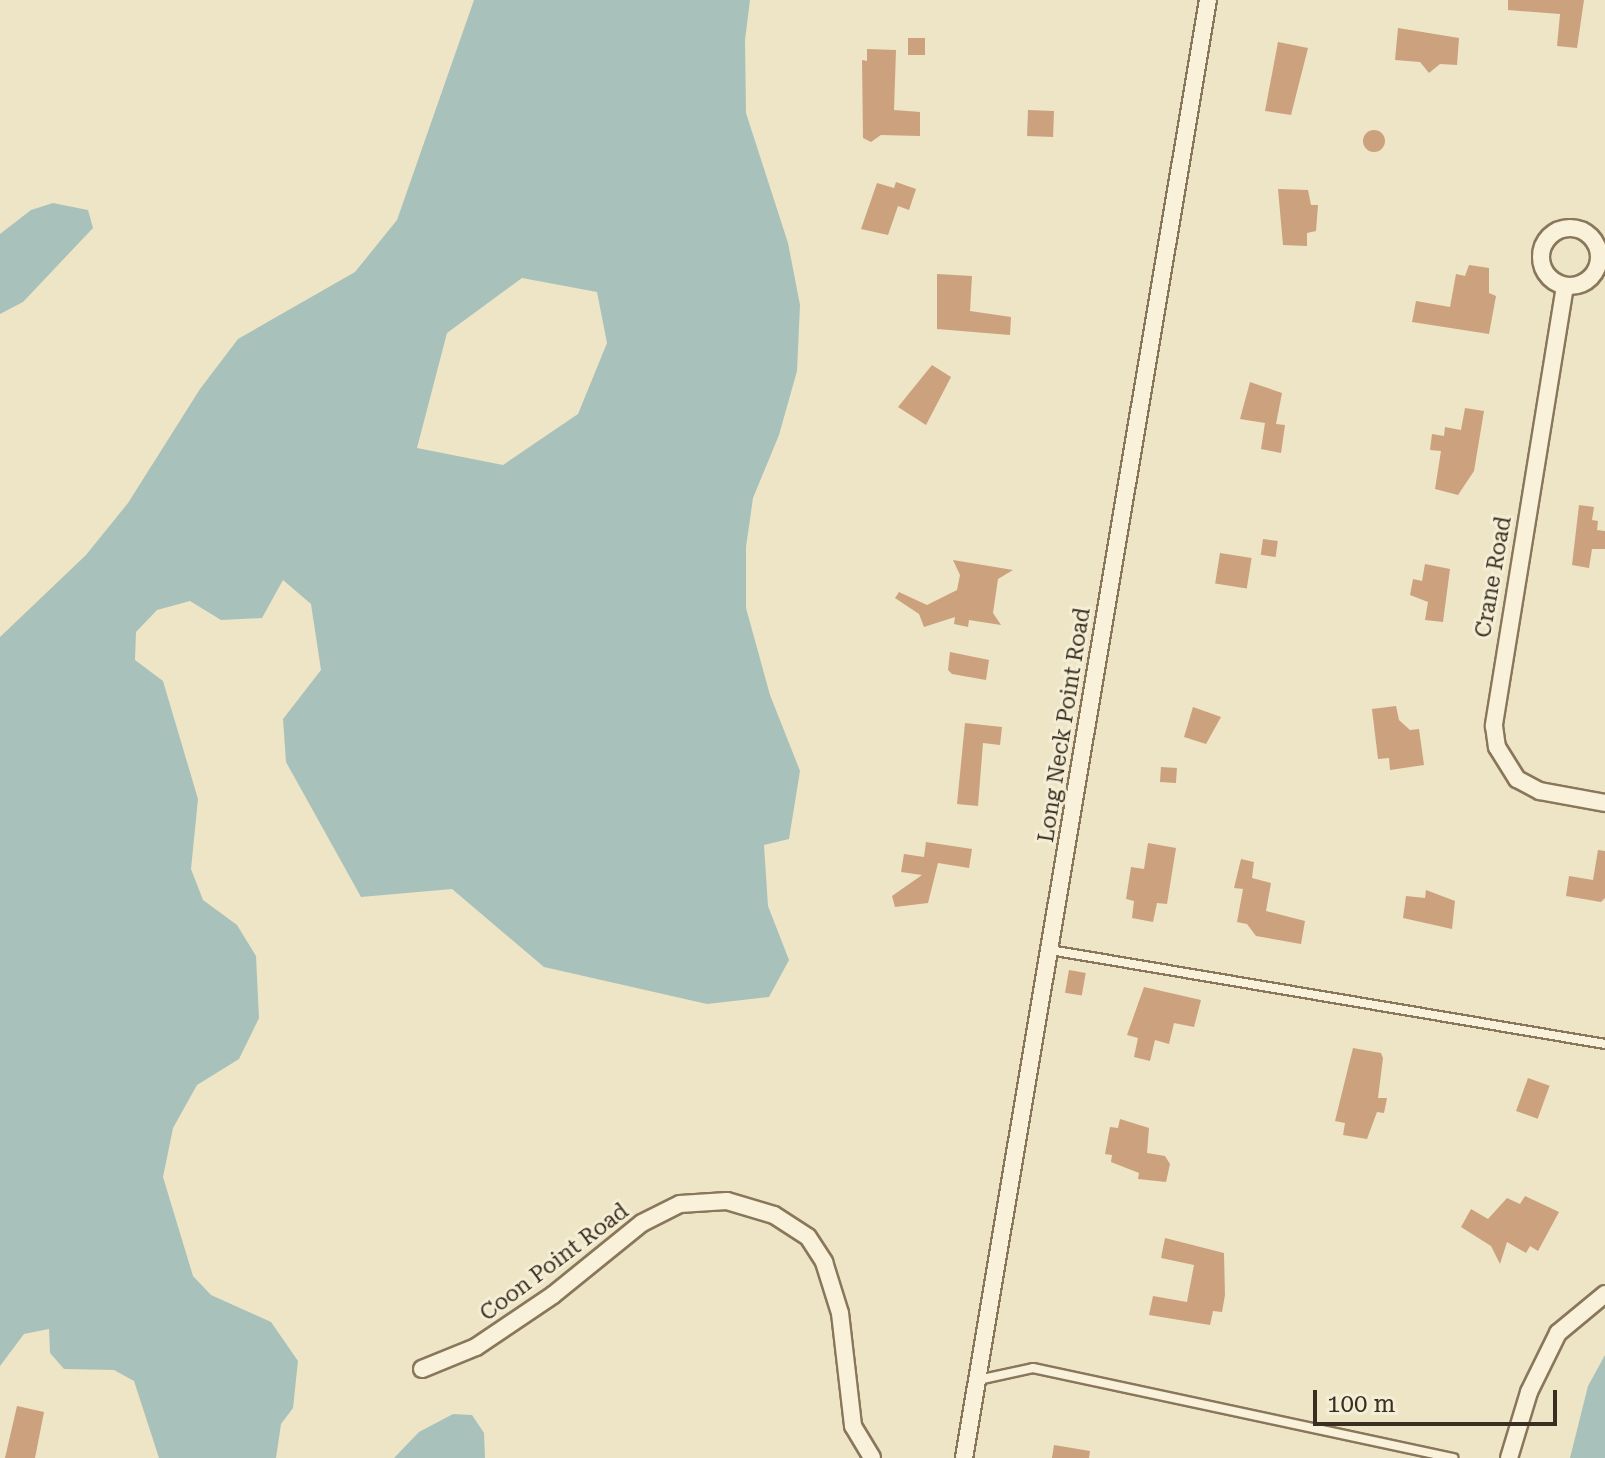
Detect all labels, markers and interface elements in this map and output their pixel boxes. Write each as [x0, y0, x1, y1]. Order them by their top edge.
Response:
street label: Crane Road [1469, 514, 1517, 640]
street label: Long Neck Point Road [1032, 606, 1096, 844]
street label: Coon Point Road [475, 1198, 633, 1326]
scale bar [1317, 1374, 1561, 1424]
text: 100 m [1327, 1390, 1395, 1418]

